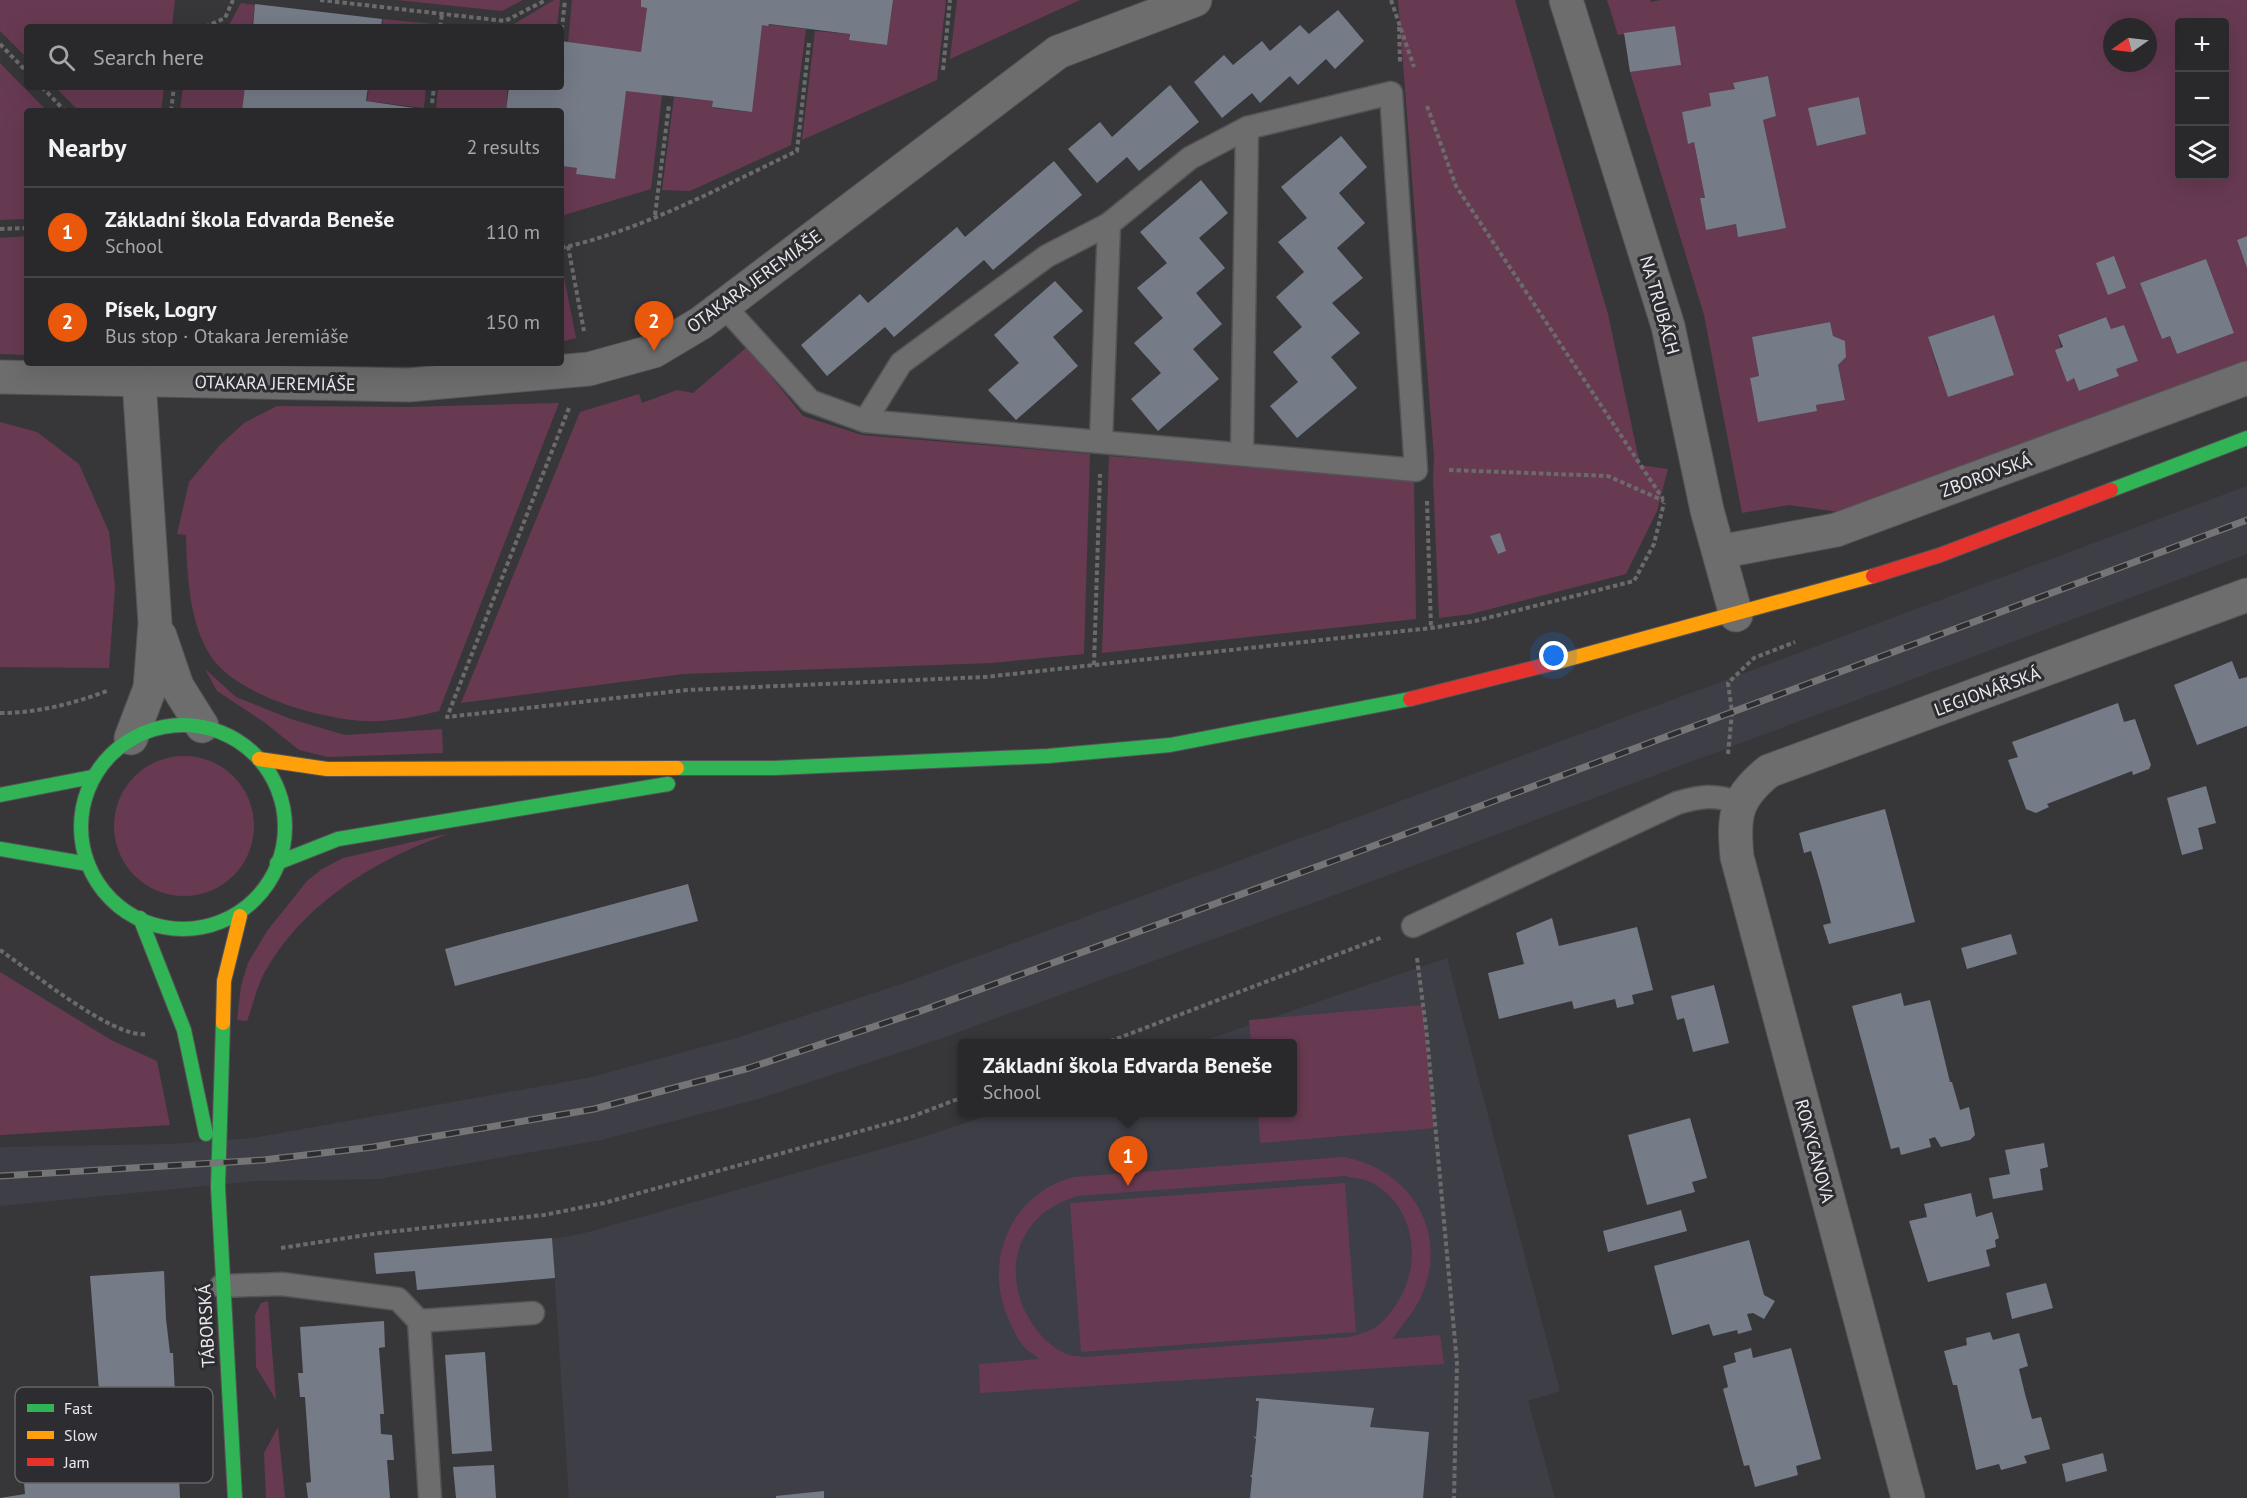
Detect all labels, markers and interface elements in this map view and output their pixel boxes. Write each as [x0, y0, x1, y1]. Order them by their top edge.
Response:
north arrow [2103, 18, 2157, 72]
map controls [2175, 18, 2229, 180]
button: + [2175, 18, 2229, 72]
search box [24, 24, 564, 90]
icon: search [45, 41, 78, 74]
text: Search here [93, 43, 204, 71]
button: − [2175, 72, 2229, 126]
button: layers [2175, 126, 2229, 180]
text: Nearby [48, 131, 126, 164]
text: 2 results [467, 134, 540, 160]
text: Základní škola Edvarda Beneše [105, 205, 394, 233]
text: 1 [62, 219, 73, 245]
text: 110 m [486, 219, 540, 245]
street label: OTAKARA JEREMIÁŠE [682, 224, 826, 338]
text: School [105, 233, 163, 259]
street label: NA TRUBÁCH [1635, 253, 1685, 357]
text: Písek, Logry [105, 295, 217, 323]
pin: 2 [634, 302, 674, 351]
text: 2 [62, 309, 73, 335]
text: 150 m [486, 309, 540, 335]
text: Bus stop · Otakara Jeremiáše [105, 323, 349, 349]
street label: OTAKARA JEREMIÁŠE [194, 370, 356, 396]
street label: ZBOROVSKÁ [1937, 448, 2035, 502]
your location [1539, 641, 1568, 670]
street label: LEGIONÁŘSKÁ [1931, 661, 2044, 721]
popup [958, 1039, 1297, 1117]
text: Základní škola Edvarda Beneše [983, 1051, 1272, 1079]
text: School [983, 1079, 1041, 1105]
street label: ROKYCANOVA [1790, 1097, 1840, 1206]
pin: 1 [1108, 1136, 1148, 1186]
street label: TÁBORSKÁ [192, 1283, 220, 1368]
legend [15, 1387, 213, 1483]
text: Fast [64, 1398, 93, 1418]
text: Slow [64, 1425, 98, 1445]
text: Jam [63, 1452, 90, 1472]

